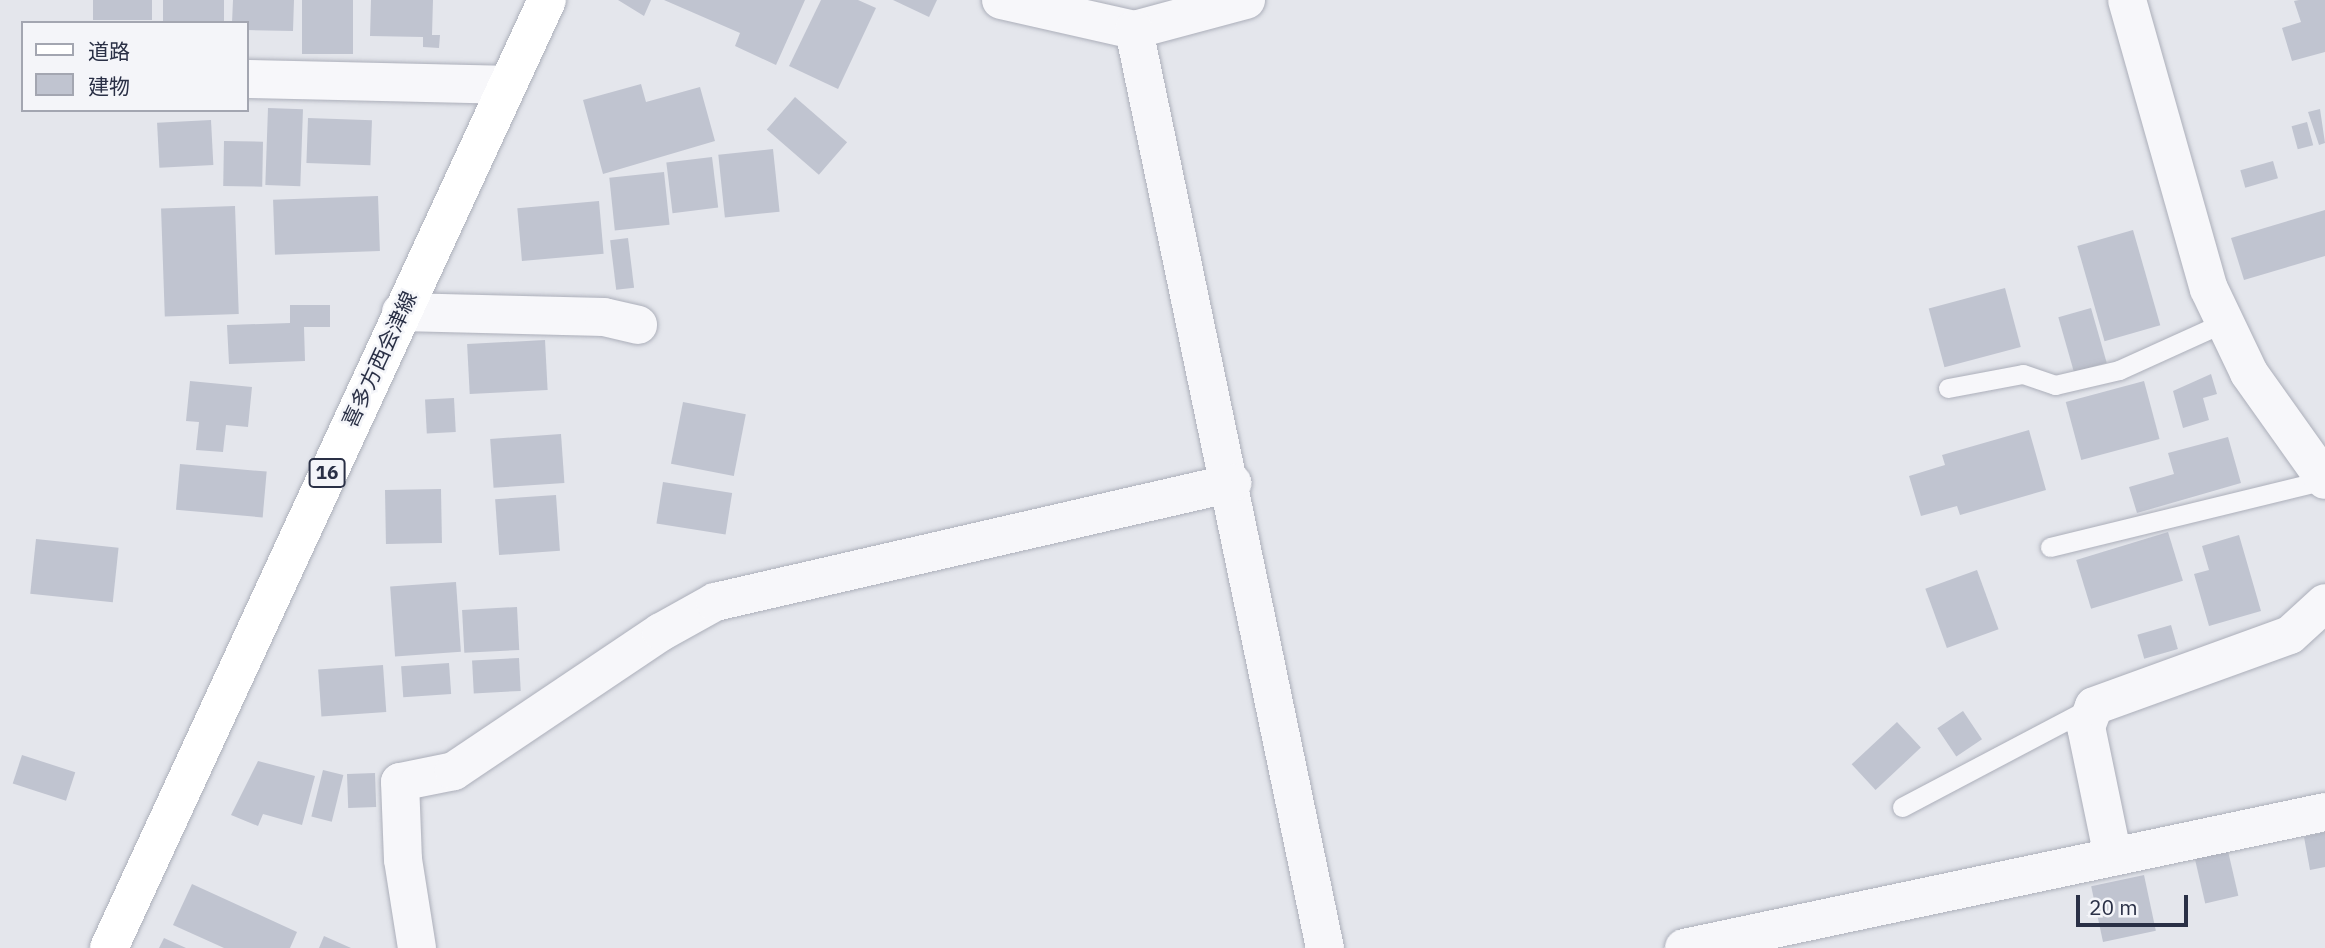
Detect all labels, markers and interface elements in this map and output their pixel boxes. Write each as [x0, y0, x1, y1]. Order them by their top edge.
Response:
legend [21, 21, 248, 112]
text: 道路 [88, 37, 130, 65]
text: 建物 [88, 72, 130, 100]
street label: 喜多方西会津線 [337, 287, 421, 431]
road number: 16 [308, 458, 346, 488]
scale bar [2080, 881, 2192, 925]
text: 20 m [2089, 893, 2138, 921]

